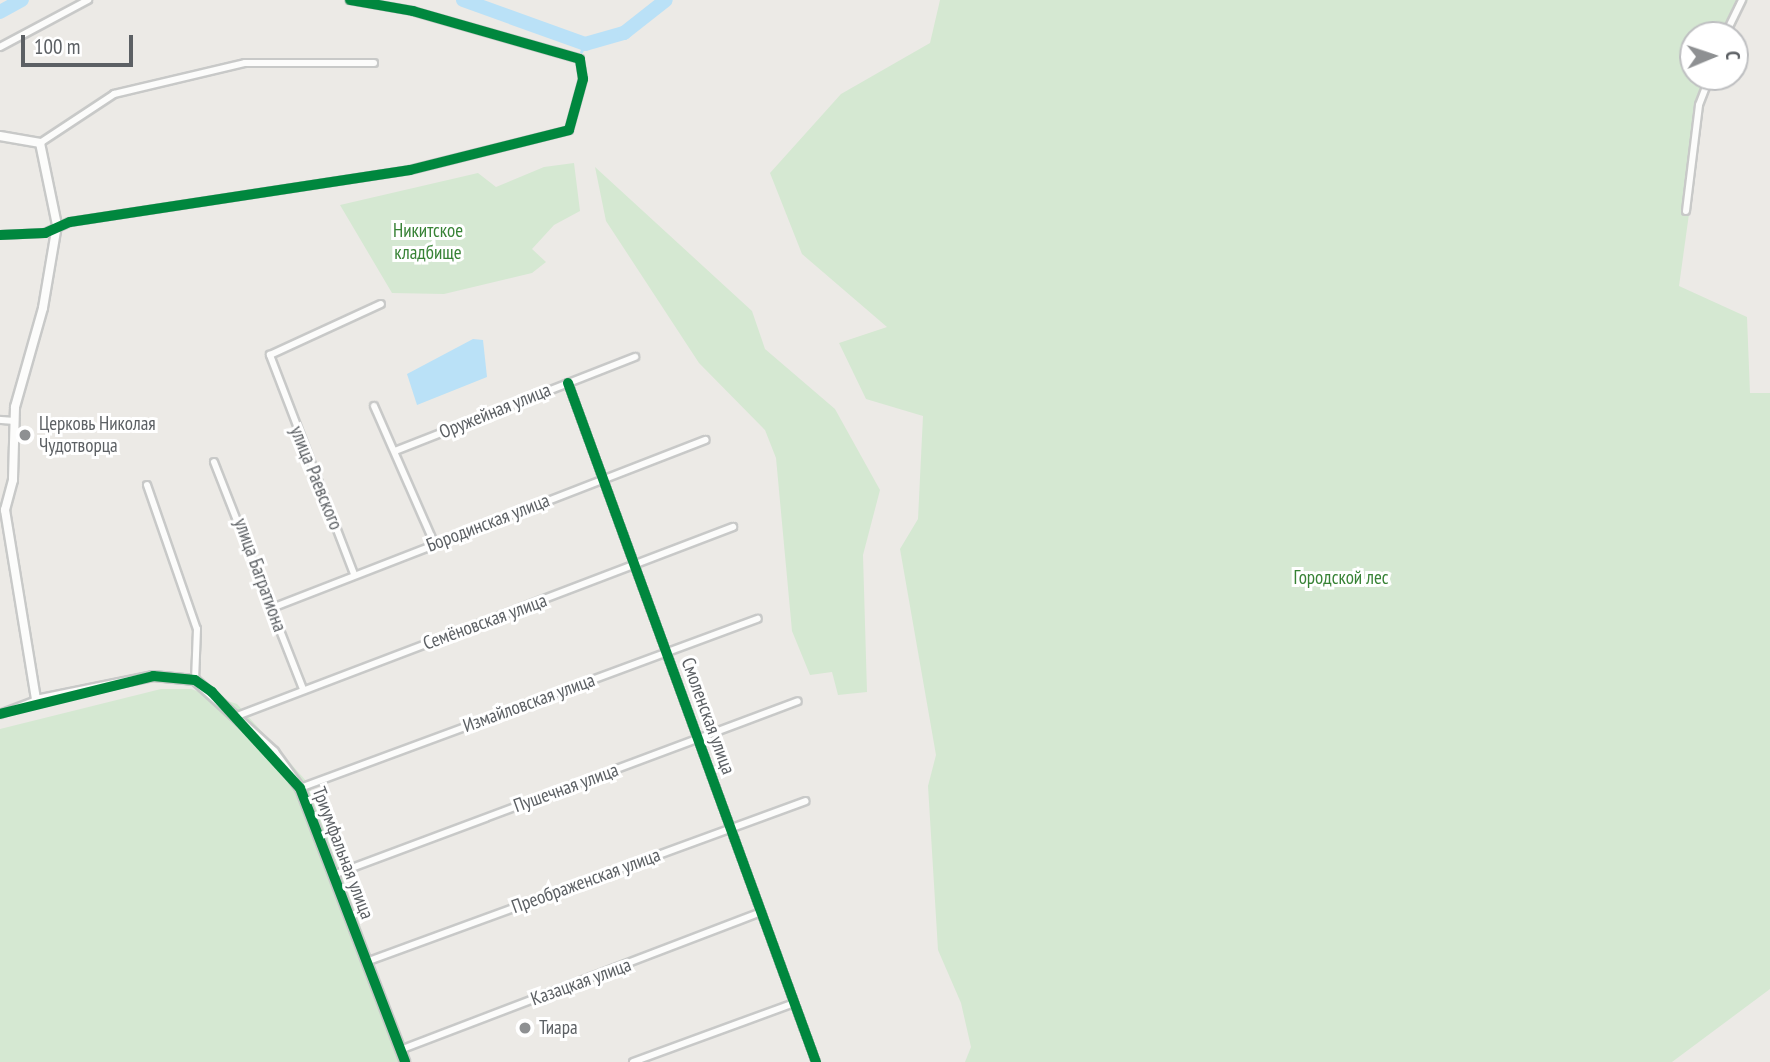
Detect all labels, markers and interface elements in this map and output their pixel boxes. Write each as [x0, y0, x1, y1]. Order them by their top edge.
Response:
scale bar [24, 21, 136, 65]
north arrow [1679, 21, 1749, 91]
text: 100 m [34, 33, 80, 60]
text: С [1721, 51, 1745, 60]
park label: Никитское кладбище [393, 220, 463, 264]
street label: Оружейная улица [436, 378, 554, 444]
place label: Церковь Николая Чудотворца [39, 413, 156, 457]
street label: улица Раевского [285, 423, 347, 533]
marker: Церковь Николая Чудотворца [17, 427, 33, 443]
street label: Бородинская улица [423, 489, 553, 557]
street label: улица Багратиона [229, 515, 291, 635]
park label: Городской лес [1294, 567, 1388, 589]
street label: Семёновская улица [420, 589, 550, 655]
street label: Смоленская улица [676, 654, 740, 778]
street label: Измайловская улица [460, 669, 598, 737]
street label: Пушечная улица [510, 758, 622, 818]
street label: Триумфальная улица [307, 784, 379, 922]
street label: Преображенская улица [509, 844, 663, 918]
street label: Казацкая улица [528, 953, 634, 1011]
place label: Тиара [539, 1017, 578, 1039]
marker: Тиара [517, 1020, 533, 1036]

